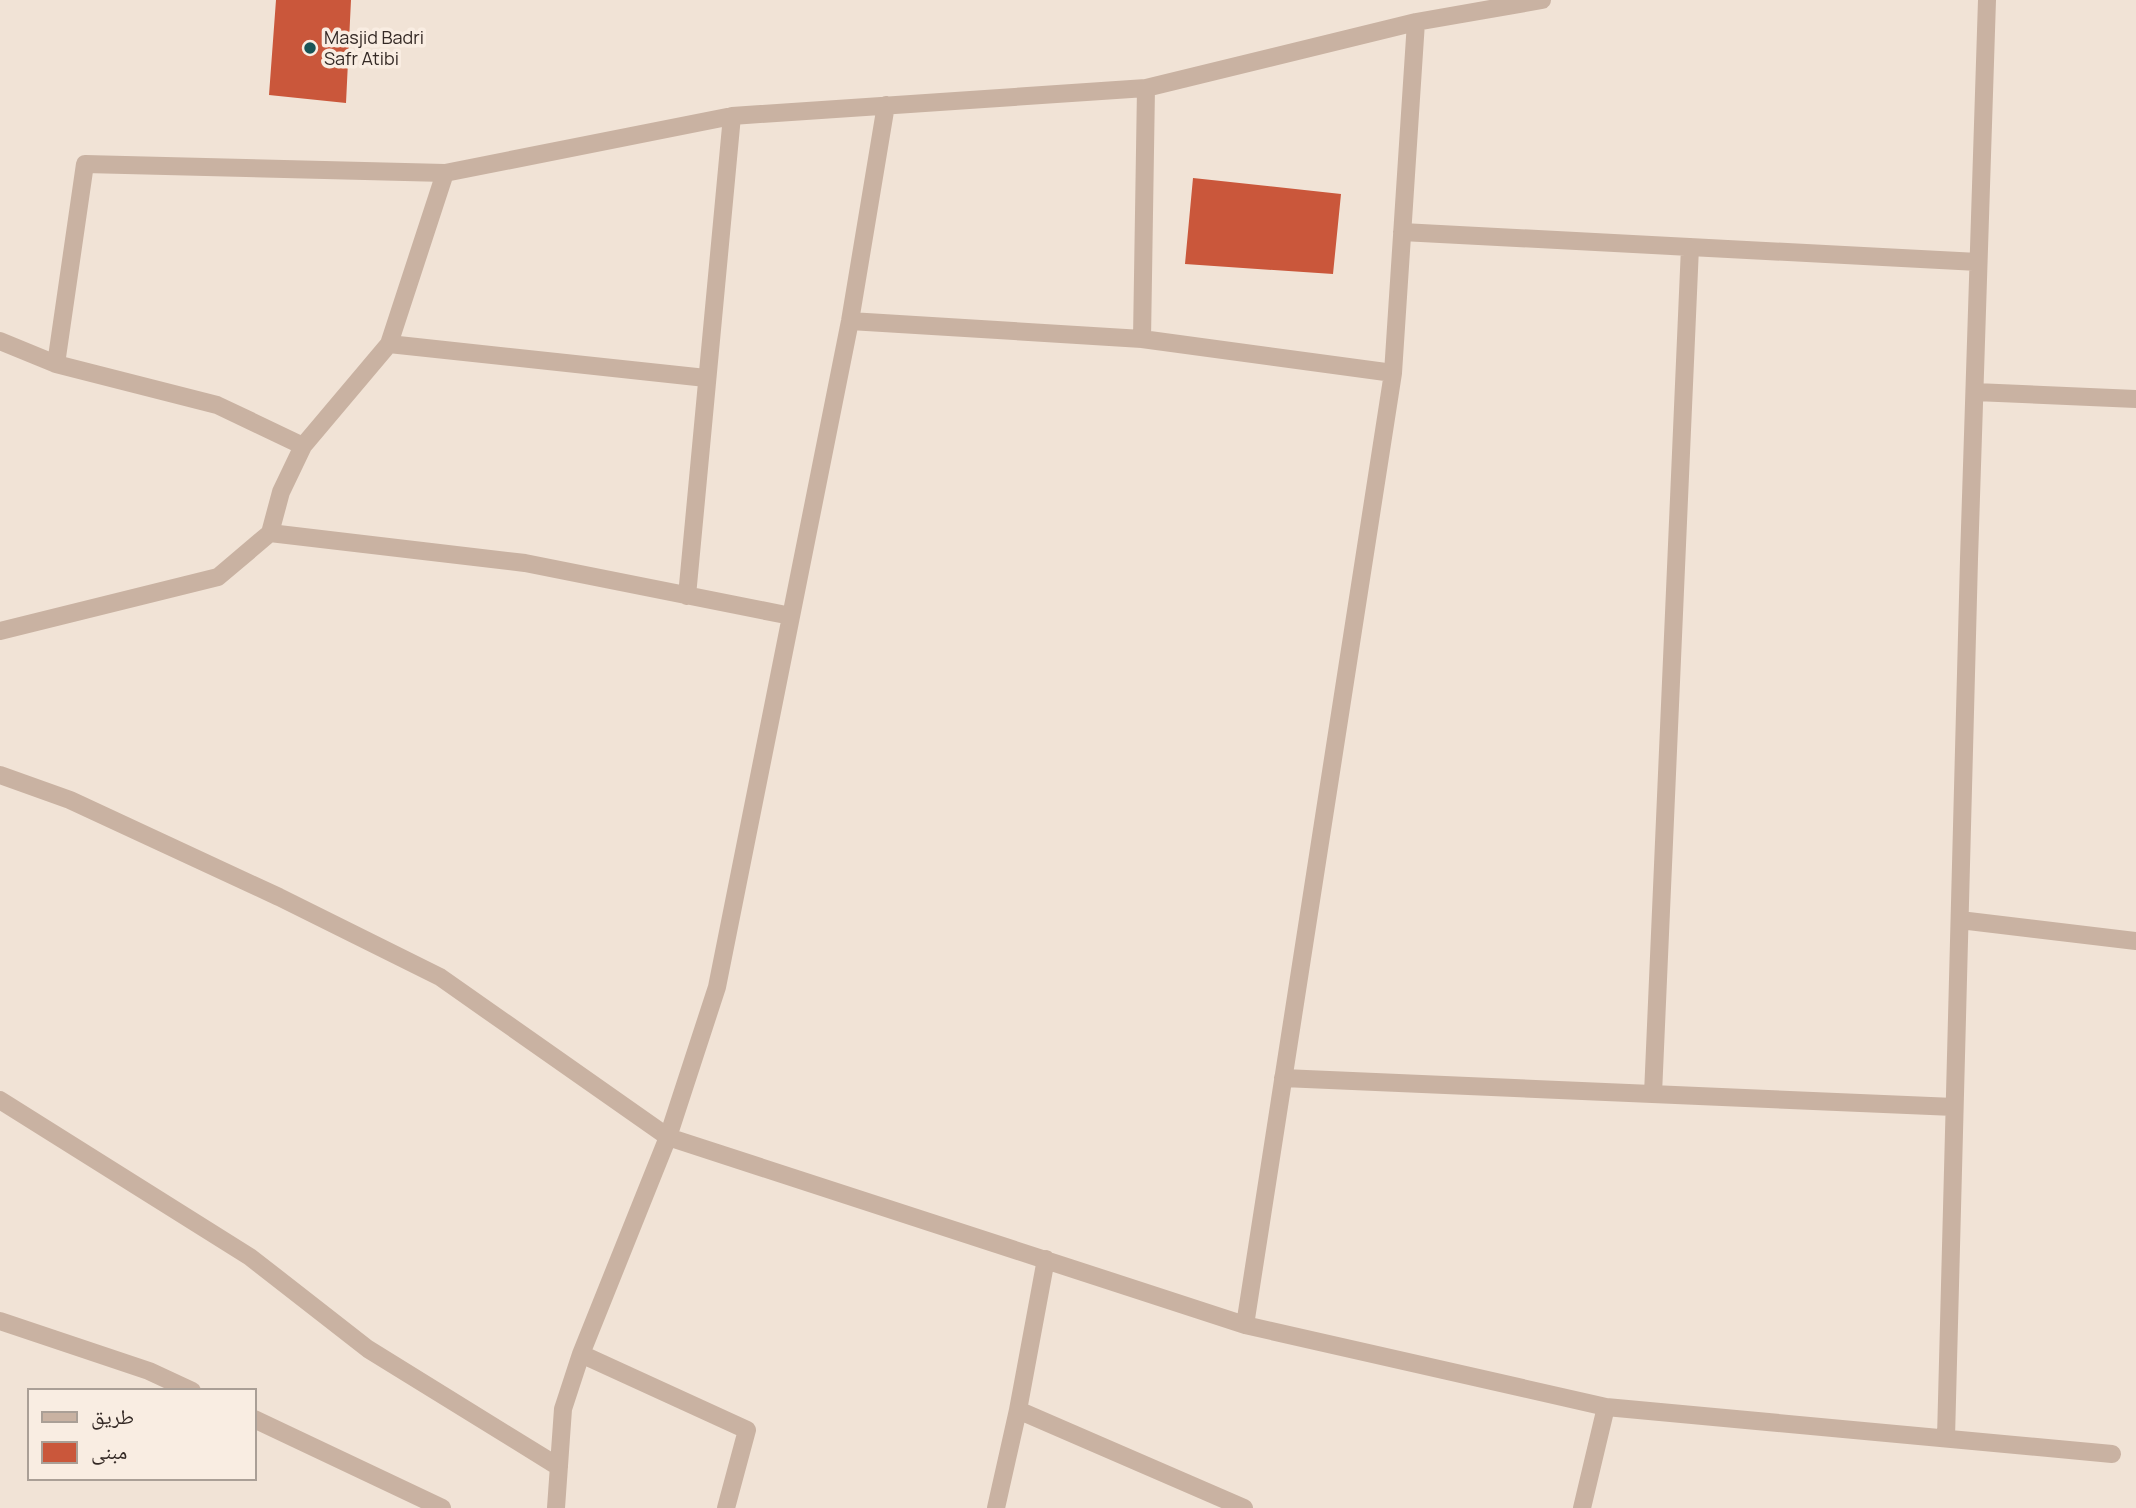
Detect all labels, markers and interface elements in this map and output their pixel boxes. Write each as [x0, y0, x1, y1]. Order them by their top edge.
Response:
place label: Masjid Badri Safr Atibi [324, 25, 424, 70]
marker: Masjid Badri Safr Atibi [302, 40, 318, 56]
legend [28, 1389, 256, 1480]
text: طريق [91, 1402, 134, 1430]
text: مبنى [91, 1437, 127, 1465]

